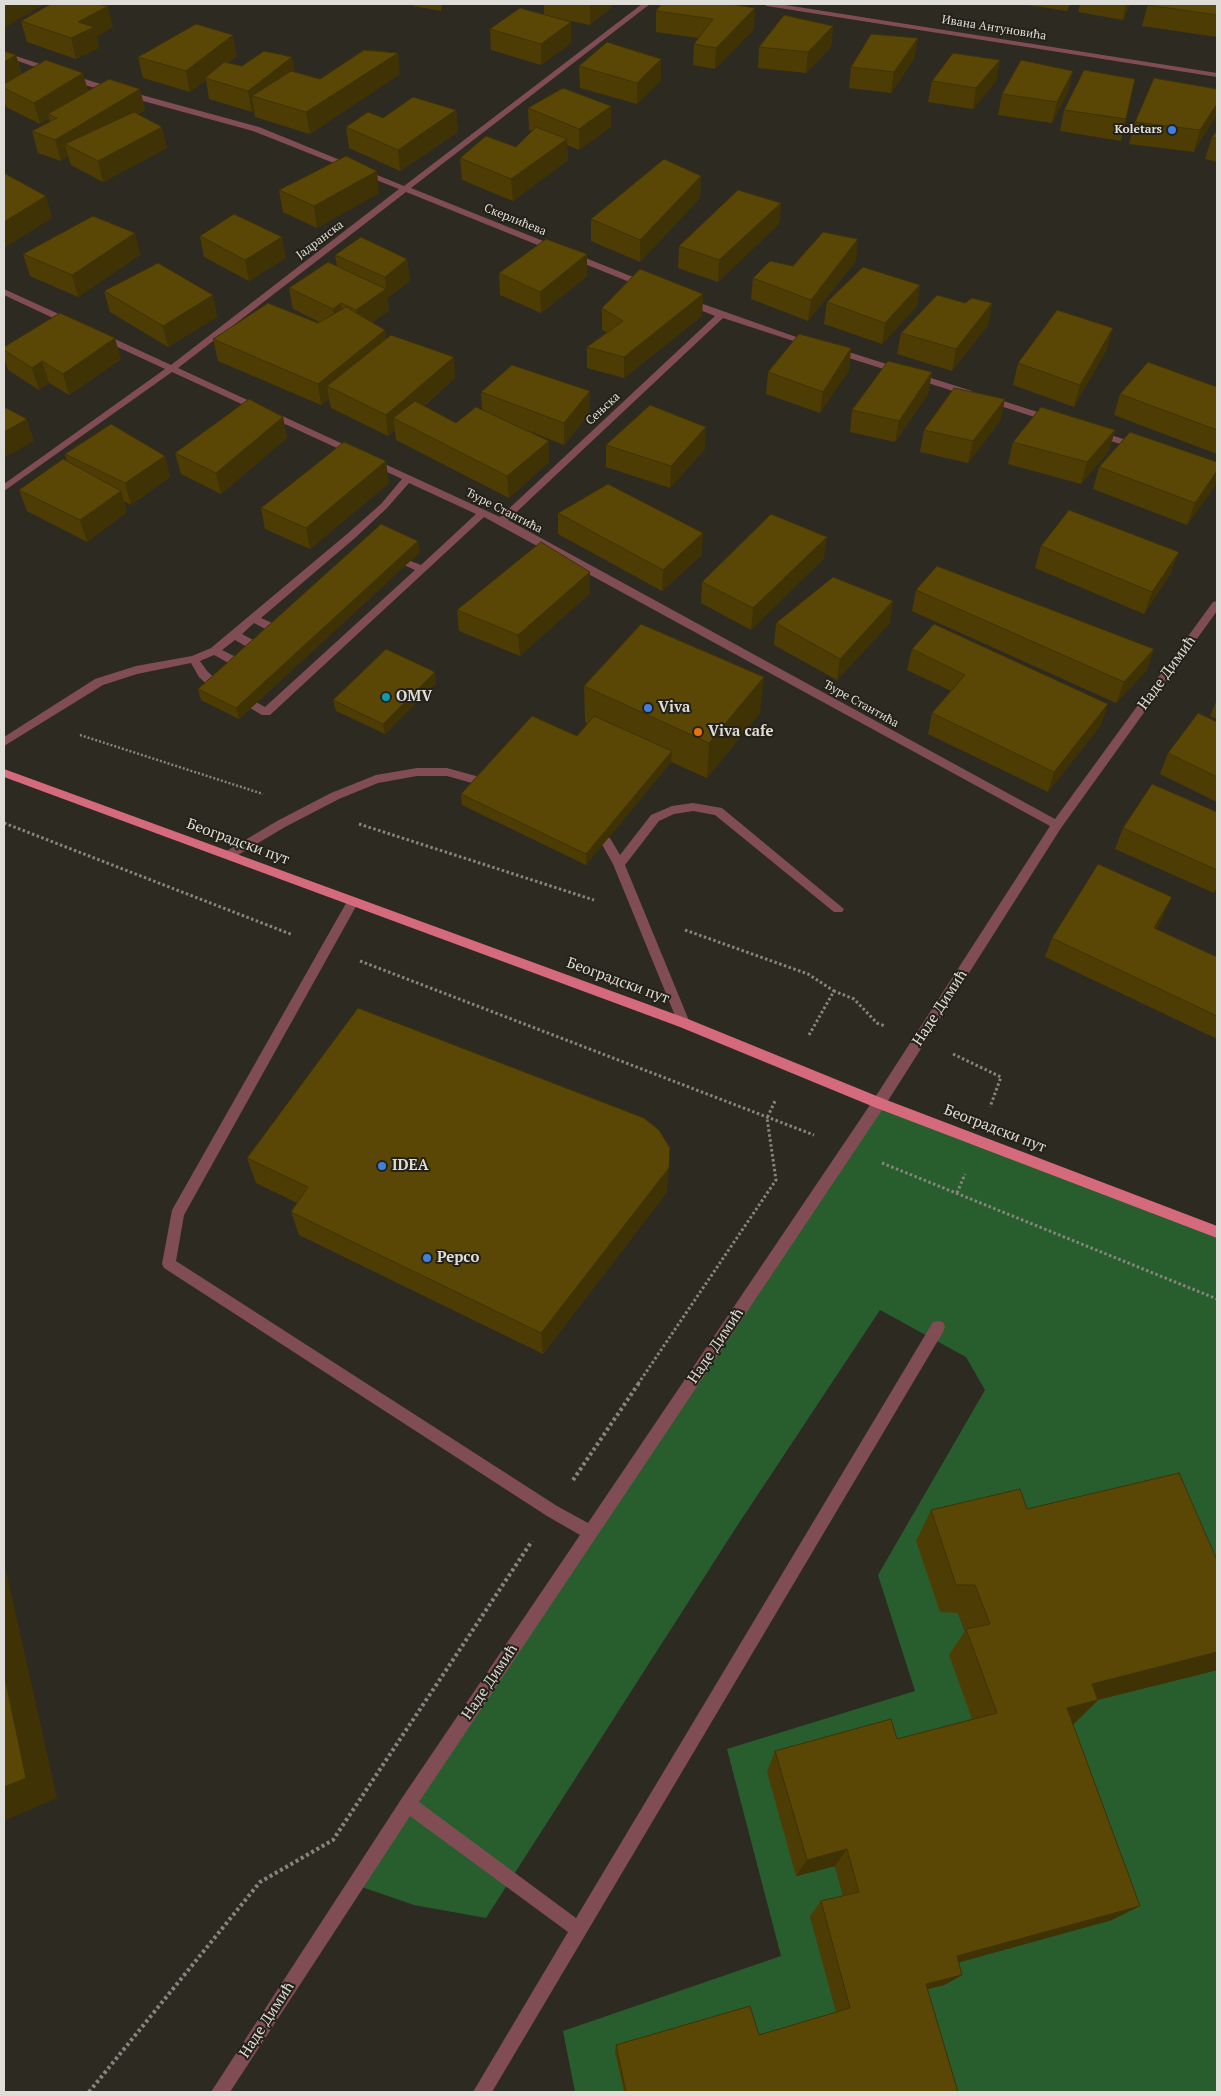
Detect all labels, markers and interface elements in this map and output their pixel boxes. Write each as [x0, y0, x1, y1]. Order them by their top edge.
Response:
street label: Ивана Антуновића [941, 13, 1047, 43]
place label: Koletars [1114, 123, 1162, 137]
marker: Koletars [1166, 124, 1178, 136]
street label: Скерлићева [482, 201, 548, 239]
street label: Јадранска [294, 218, 346, 262]
street label: Сењска [583, 390, 623, 428]
street label: Ђуре Стантића [463, 486, 545, 536]
street label: Наде Димић [1134, 633, 1200, 713]
street label: Ђуре Стантића [821, 677, 901, 731]
place label: OMV [396, 688, 432, 706]
marker: OMV [380, 691, 392, 703]
place label: Viva [658, 699, 690, 717]
marker: Viva [642, 702, 654, 714]
place label: Viva cafe [708, 723, 774, 741]
marker: Viva cafe [692, 726, 704, 738]
street label: Београдски пут [184, 815, 292, 869]
street label: Београдски пут [564, 954, 672, 1008]
street label: Наде Димић [909, 967, 971, 1049]
street label: Београдски пут [941, 1101, 1049, 1157]
place label: IDEA [392, 1157, 429, 1175]
marker: IDEA [376, 1160, 388, 1172]
place label: Pepco [437, 1249, 479, 1267]
marker: Pepco [421, 1252, 433, 1264]
street label: Наде Димић [684, 1305, 748, 1387]
street label: Наде Димић [458, 1641, 522, 1723]
street label: Наде Димић [236, 1979, 298, 2061]

